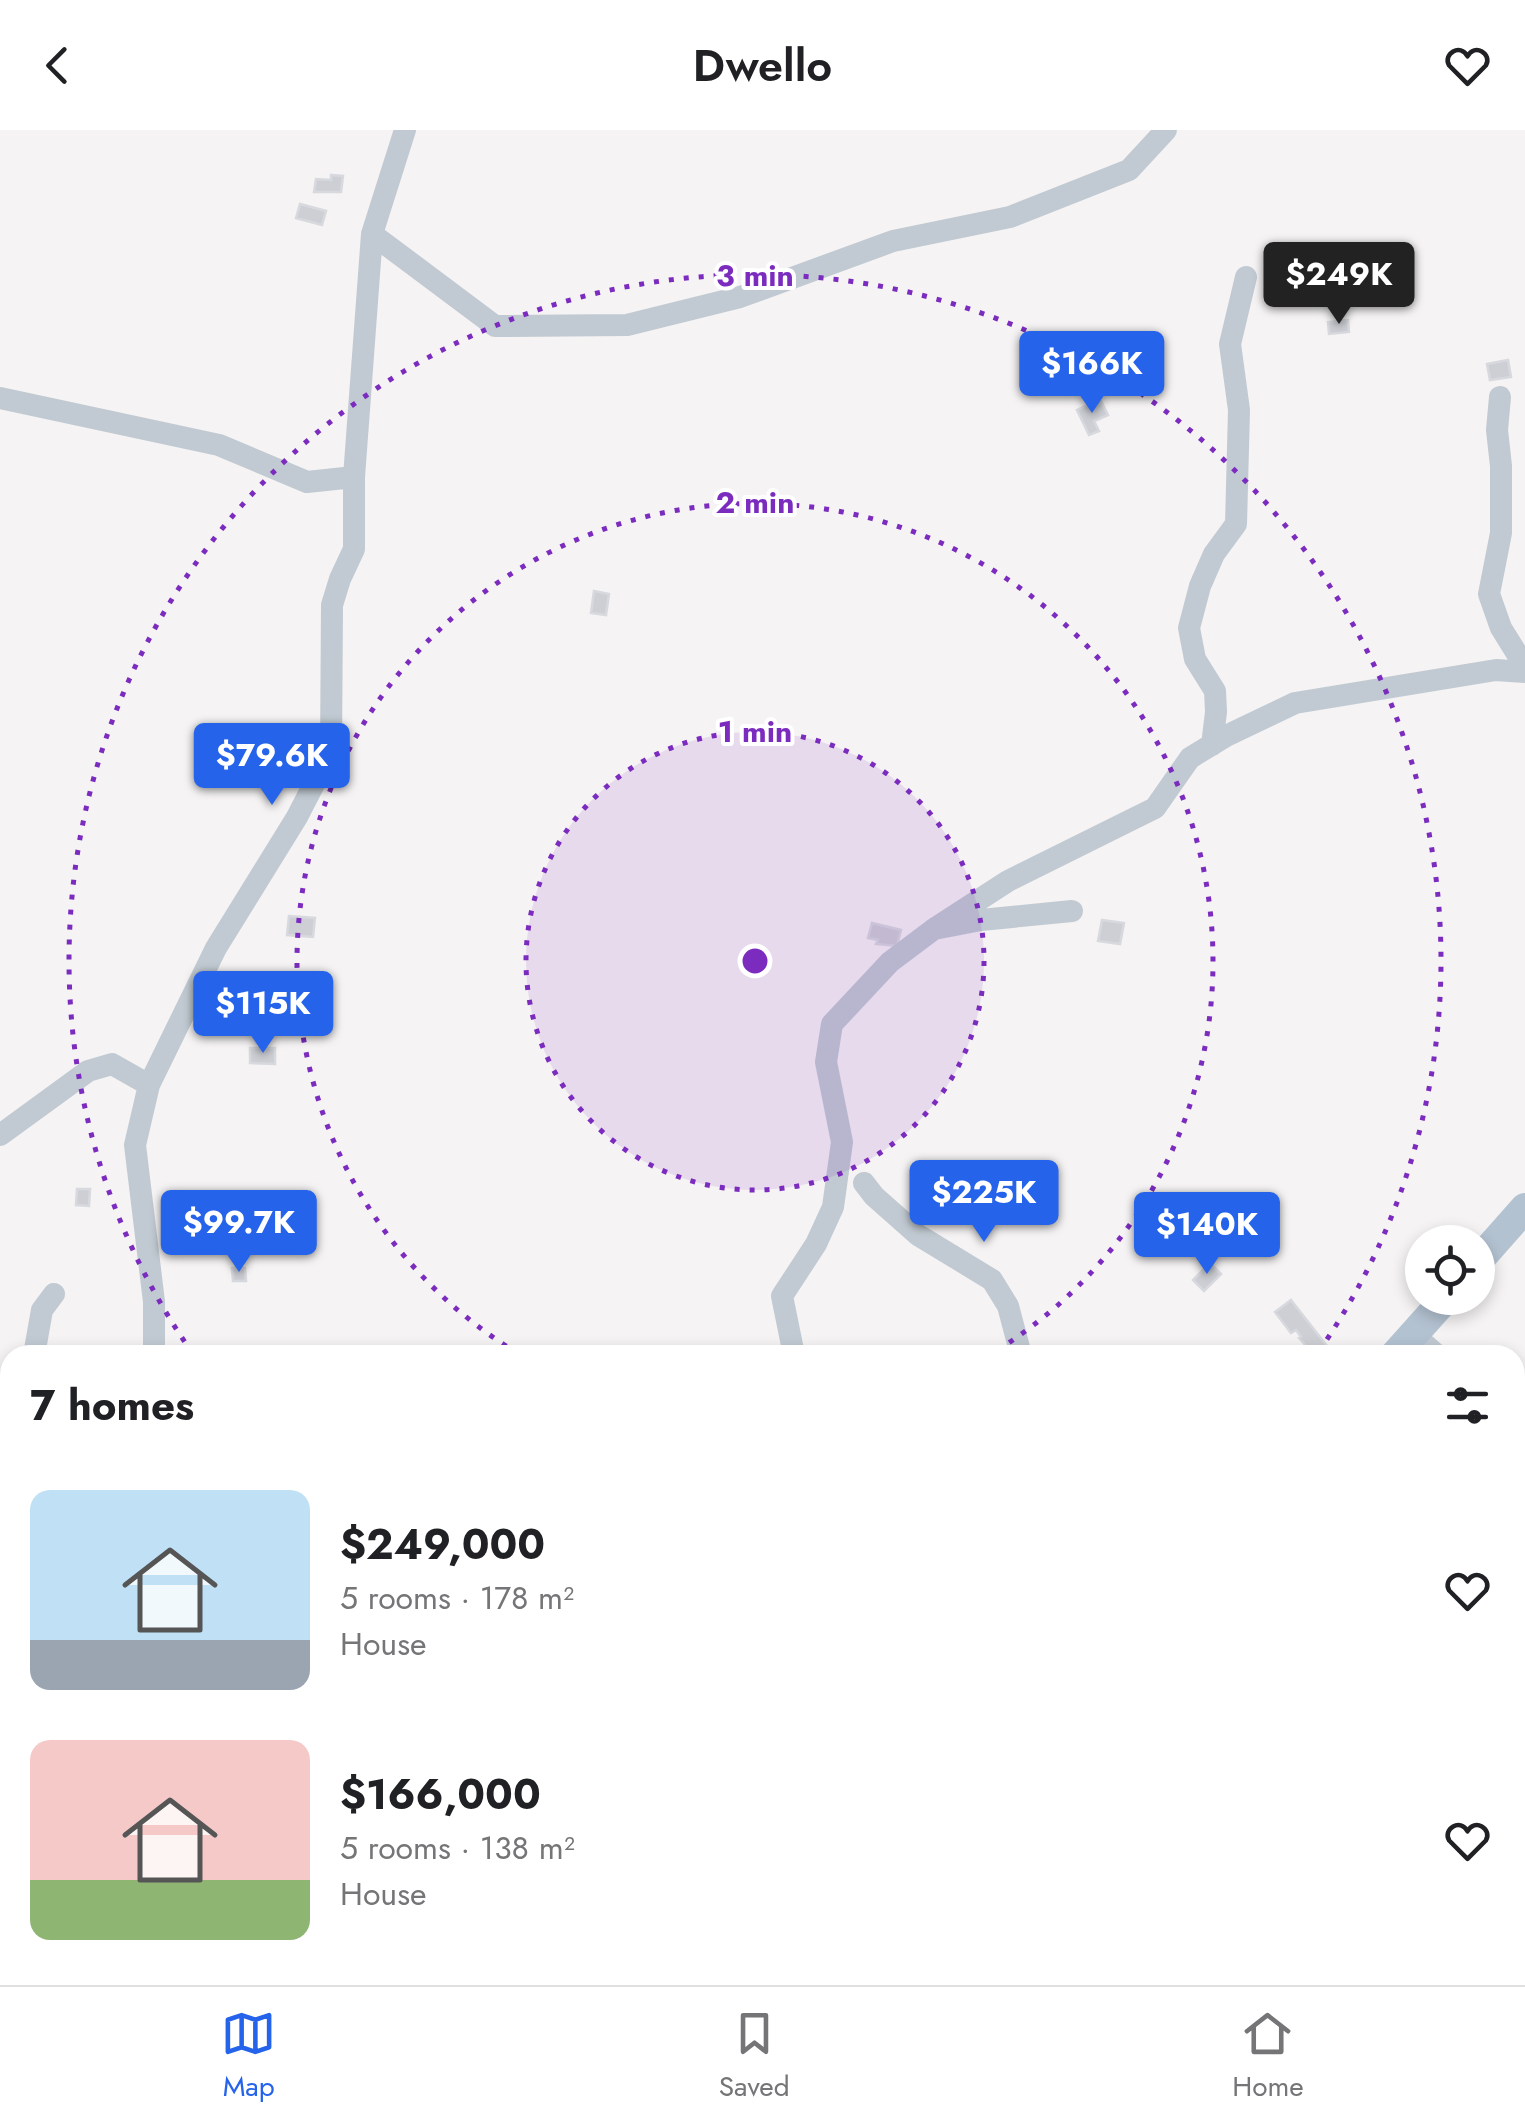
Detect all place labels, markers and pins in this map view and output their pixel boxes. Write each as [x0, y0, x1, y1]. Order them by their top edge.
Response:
pin: $249K [1269, 242, 1409, 327]
pin: $166K [1022, 331, 1162, 416]
pin: $79.6K [191, 723, 353, 808]
centre of rings [737, 943, 773, 979]
pin: $115K [193, 971, 333, 1056]
pin: $225K [914, 1160, 1054, 1245]
pin: $99.7K [158, 1190, 320, 1275]
pin: $140K [1137, 1192, 1277, 1277]

